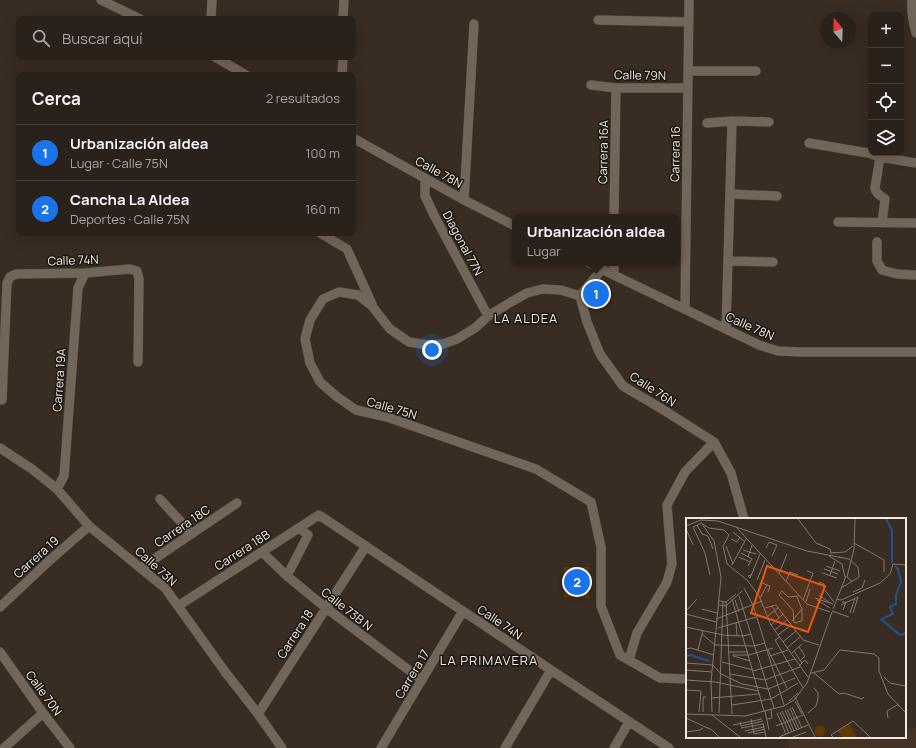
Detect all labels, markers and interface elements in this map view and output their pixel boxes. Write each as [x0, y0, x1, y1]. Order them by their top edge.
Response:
north arrow [820, 12, 856, 48]
map controls [868, 12, 904, 156]
button: + [868, 12, 904, 48]
search box [16, 16, 356, 60]
icon: search [30, 27, 52, 49]
text: Buscar aquí [62, 28, 143, 49]
button: − [868, 48, 904, 84]
street label: Calle 79N [614, 66, 666, 84]
button: locate [868, 84, 904, 120]
text: Cerca [32, 87, 81, 110]
text: 2 resultados [266, 89, 340, 107]
street label: Carrera 16A [594, 120, 612, 184]
button: layers [868, 120, 904, 156]
street label: Carrera 16 [666, 126, 684, 182]
text: Urbanización aldea [70, 133, 208, 154]
text: 1 [42, 144, 48, 162]
text: 100 m [305, 144, 340, 162]
street label: Calle 78N [412, 152, 466, 192]
text: Lugar · Calle 75N [70, 154, 168, 172]
text: Cancha La Aldea [70, 189, 189, 210]
text: 2 [41, 200, 49, 218]
text: 160 m [305, 200, 340, 218]
street label: Diagonal 77N [439, 208, 487, 278]
text: Deportes · Calle 75N [70, 210, 189, 228]
popup [512, 214, 680, 266]
text: Urbanización aldea [527, 221, 665, 242]
text: Lugar [527, 242, 561, 260]
street label: Calle 74N [47, 251, 99, 269]
pin: 1 [583, 279, 609, 309]
street label: Calle 78N [723, 308, 777, 344]
district label: LA ALDEA [494, 309, 558, 327]
your location [422, 340, 442, 360]
street label: Carrera 19A [48, 347, 70, 412]
street label: Calle 76N [627, 368, 679, 410]
street label: Calle 75N [365, 393, 419, 423]
street label: Carrera 18C [151, 501, 214, 551]
inset map [686, 518, 906, 738]
street label: Carrera 18B [211, 526, 273, 574]
street label: Carrera 19 [9, 532, 63, 582]
street label: Calle 73N [131, 543, 181, 589]
pin: 2 [564, 567, 590, 597]
street label: Calle 73B N [318, 584, 376, 634]
street label: Calle 74N [474, 601, 526, 643]
street label: Carrera 18 [273, 606, 317, 662]
street label: Carrera 17 [391, 646, 433, 702]
district label: LA PRIMAVERA [440, 651, 538, 669]
street label: Calle 70N [22, 667, 66, 719]

